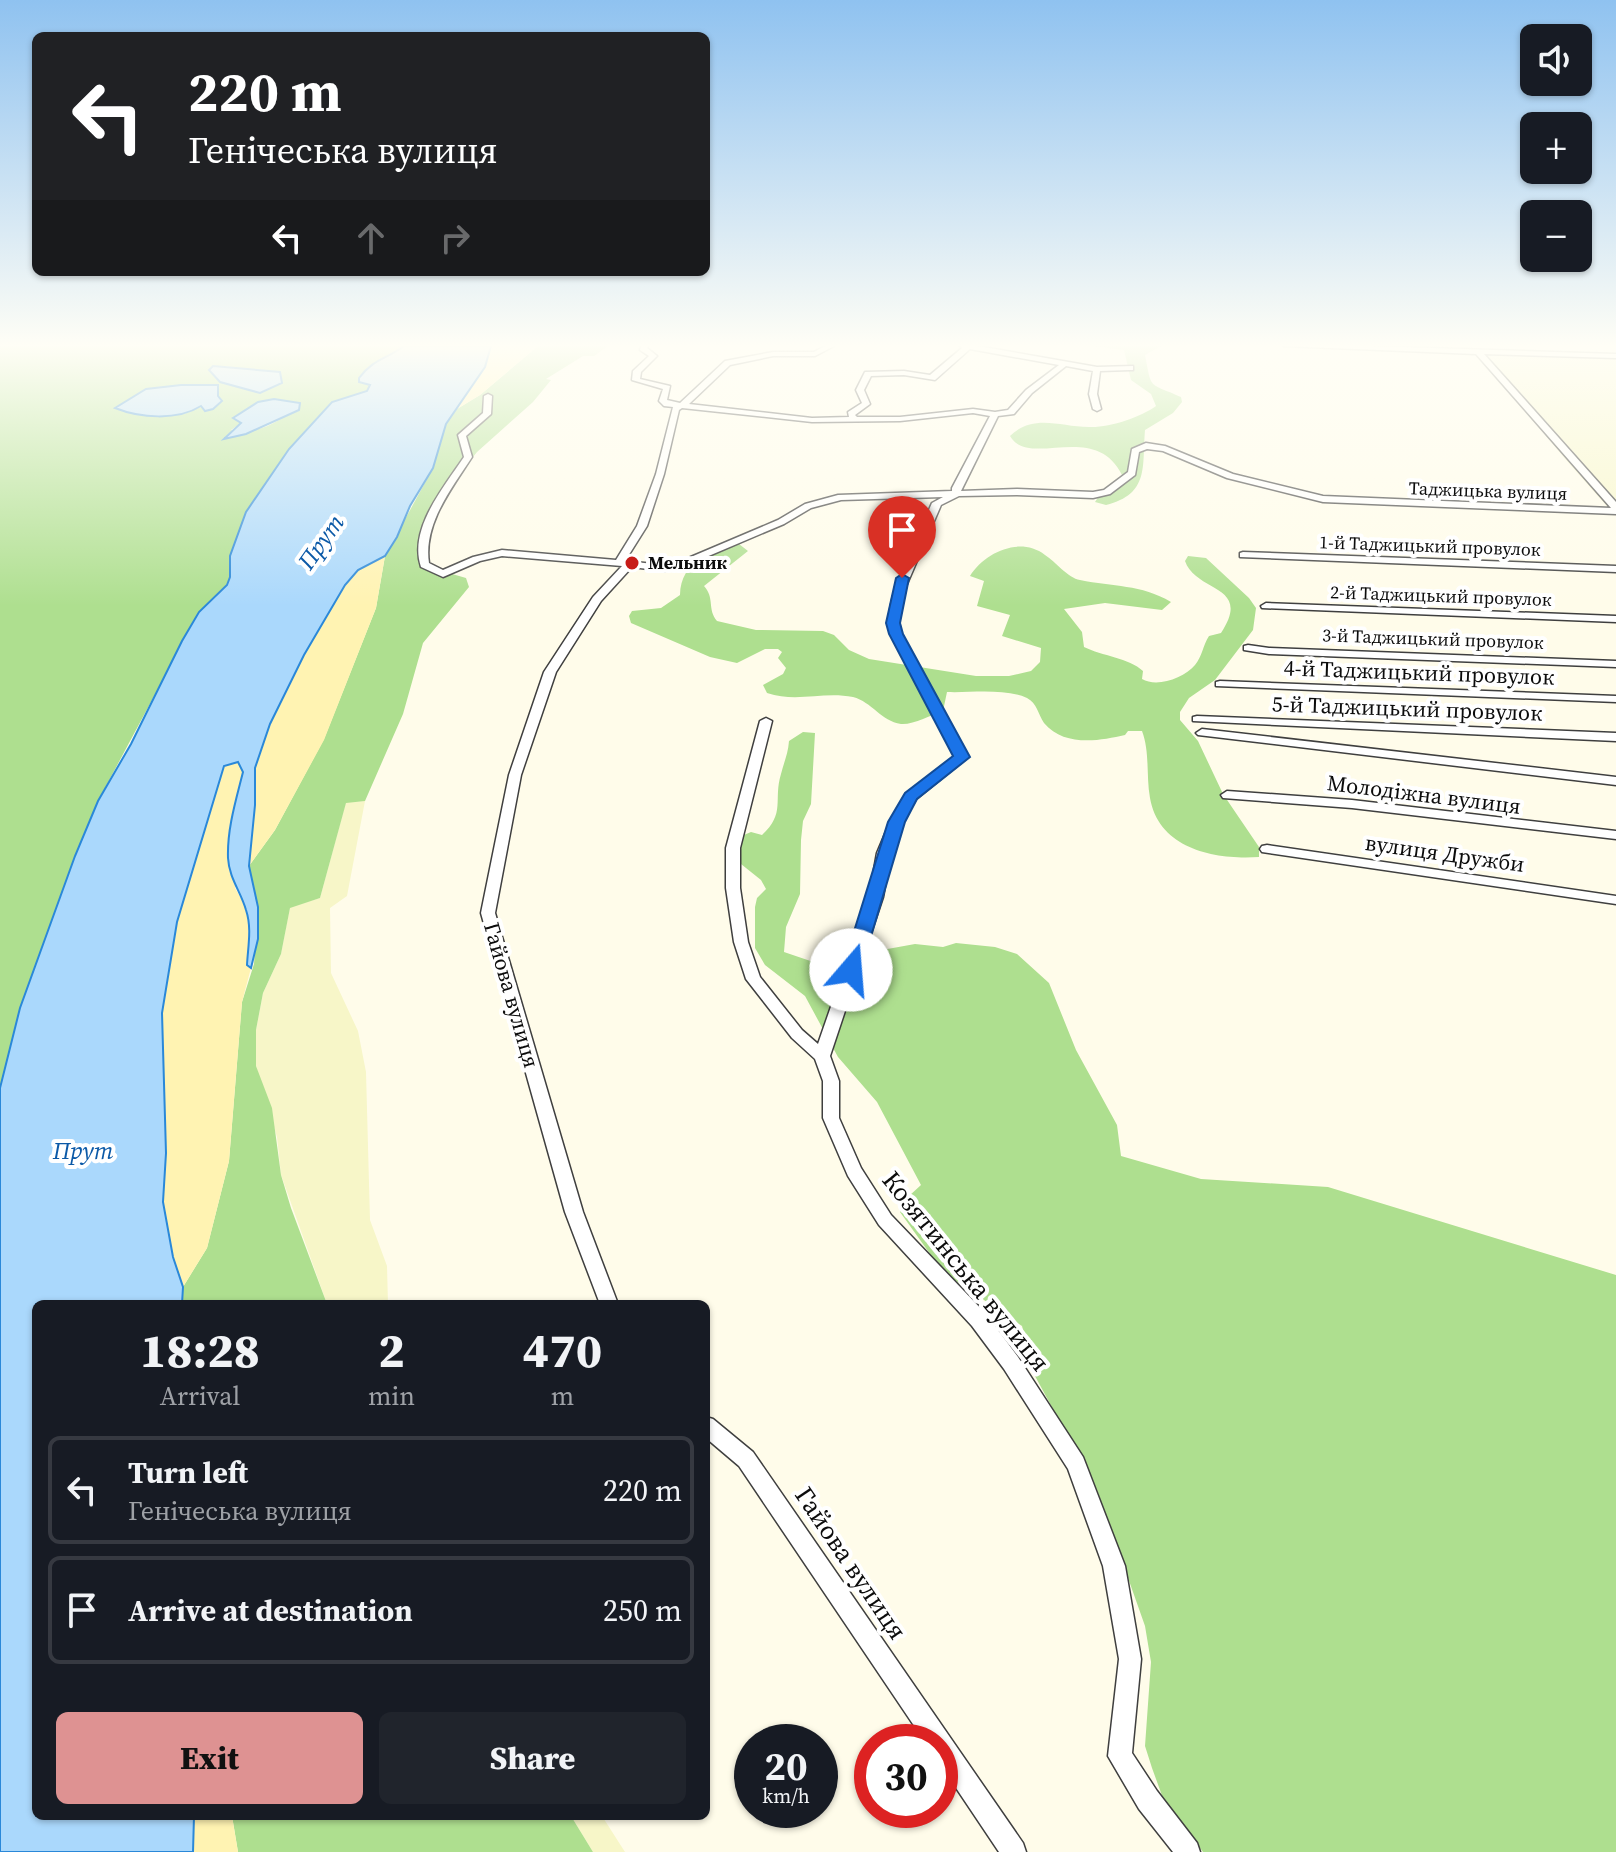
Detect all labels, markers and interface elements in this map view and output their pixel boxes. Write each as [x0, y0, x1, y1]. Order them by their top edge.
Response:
map controls [1520, 24, 1592, 272]
button: sound [1520, 24, 1592, 96]
text: 220 m [188, 53, 342, 130]
icon: left [56, 64, 160, 168]
button: + [1520, 112, 1592, 184]
text: Генічеська вулиця [188, 126, 498, 175]
button: − [1520, 200, 1592, 272]
icon: left [265, 216, 309, 260]
icon: ahead [349, 216, 393, 260]
icon: right [433, 216, 477, 260]
street label: Таджицька вулиця [1408, 475, 1568, 506]
pin [868, 496, 936, 578]
water label: Прут [289, 507, 352, 577]
icon: arrive [880, 508, 924, 552]
street label: 1-й Таджицький провулок [1319, 529, 1541, 562]
place label: Мельник [648, 550, 727, 575]
marker: Мельник [623, 554, 641, 572]
street label: 2-й Таджицький провулок [1330, 579, 1552, 612]
street label: 3-й Таджицький провулок [1322, 622, 1544, 655]
street label: 4-й Таджицький провулок [1283, 652, 1555, 692]
street label: 5-й Таджицький провулок [1271, 688, 1543, 728]
street label: Молодіжна вулиця [1325, 767, 1523, 821]
street label: вулиця Дружби [1363, 827, 1527, 879]
street label: Гайова вулиця [477, 919, 547, 1071]
position arrow [809, 928, 893, 1012]
water label: Прут [52, 1134, 114, 1167]
street label: Козятинська вулиця [874, 1163, 1058, 1379]
text: 18:28 [140, 1317, 260, 1383]
text: 2 [378, 1317, 405, 1383]
text: 470 [523, 1317, 602, 1383]
text: Arrival [160, 1378, 240, 1414]
text: min [368, 1378, 415, 1414]
text: m [551, 1378, 574, 1414]
text: Turn left [128, 1452, 248, 1493]
icon: left [60, 1468, 104, 1512]
text: 220 m [603, 1470, 682, 1511]
street label: Гайова вулиця [786, 1479, 916, 1647]
text: Генічеська вулиця [128, 1493, 352, 1529]
icon: arrive [60, 1588, 104, 1632]
text: Arrive at destination [128, 1590, 413, 1631]
text: 250 m [603, 1590, 682, 1631]
button: Exit [56, 1712, 363, 1804]
button: Share [379, 1712, 686, 1804]
speed limit sign: 30 [854, 1724, 958, 1828]
text: 20 [764, 1739, 808, 1793]
text: km/h [762, 1782, 810, 1810]

